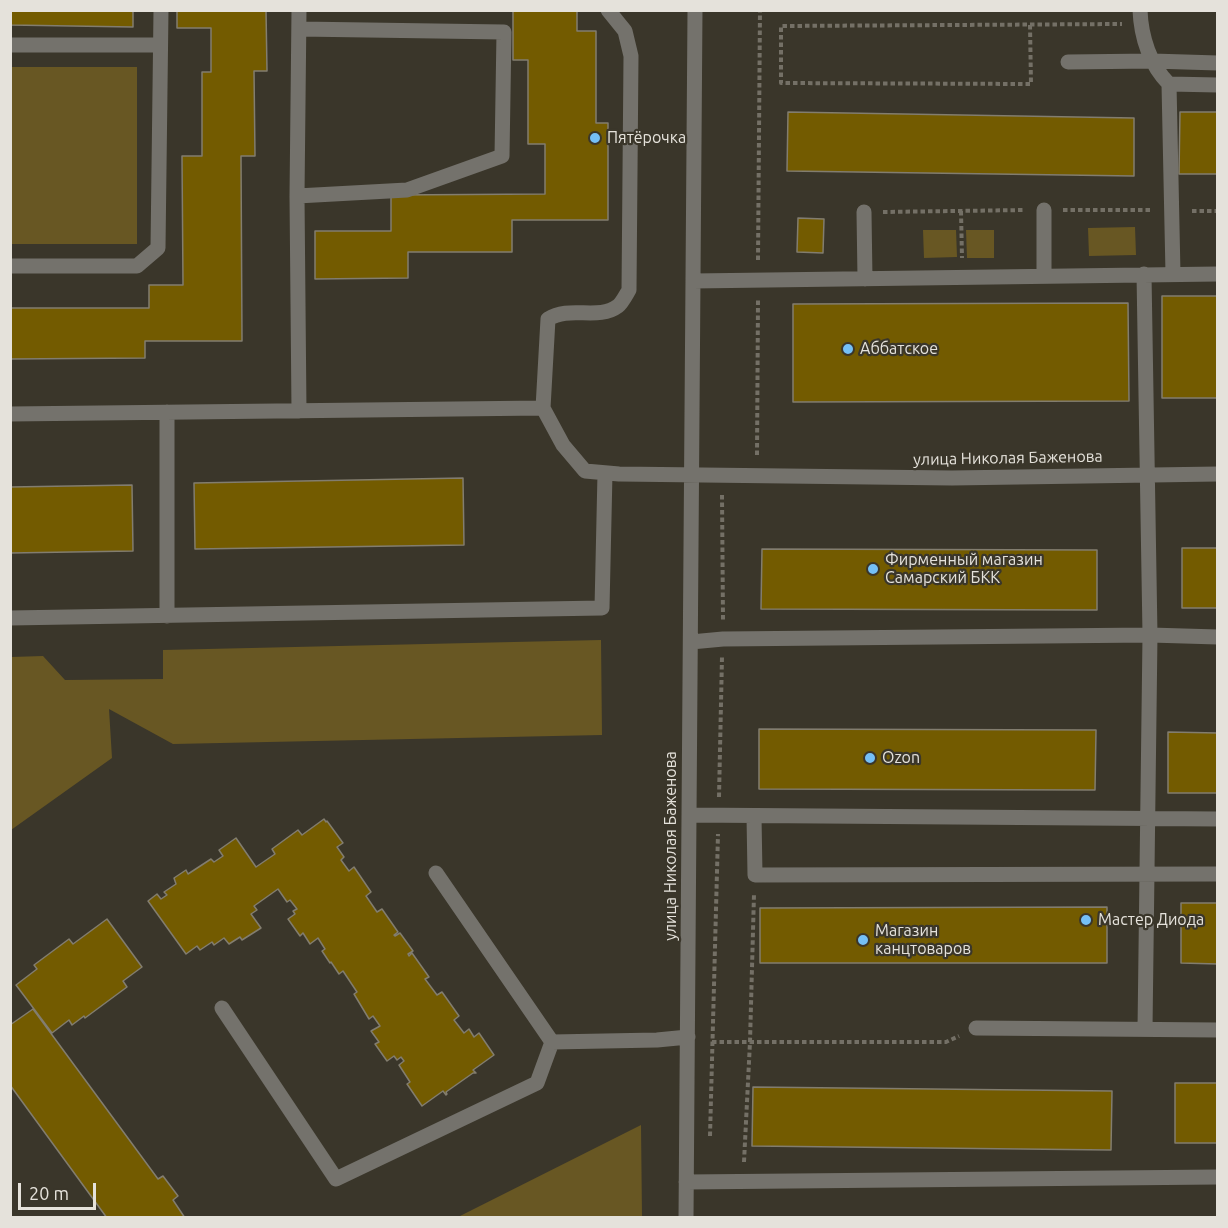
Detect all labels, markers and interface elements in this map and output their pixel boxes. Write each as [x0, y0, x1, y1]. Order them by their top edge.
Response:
place label: Пятёрочка [607, 128, 686, 148]
marker: Пятёрочка [588, 131, 602, 145]
place label: Аббатское [860, 339, 938, 359]
marker: Аббатское [841, 342, 855, 356]
street label: улица Николая Баженова [913, 447, 1103, 469]
place label: Фирменный магазин Самарский БКК [885, 550, 1043, 588]
marker: Фирменный магазин Самарский БКК [866, 562, 880, 576]
place label: Ozon [882, 748, 920, 768]
street label: улица Николая Баженова [661, 751, 681, 941]
marker: Ozon [863, 751, 877, 765]
place label: Мастер Диода [1098, 910, 1204, 930]
marker: Мастер Диода [1079, 913, 1093, 927]
place label: Магазин канцтоваров [875, 921, 971, 959]
marker: Магазин канцтоваров [856, 933, 870, 947]
scale bar [21, 1171, 99, 1209]
text: 20 m [29, 1183, 69, 1203]

